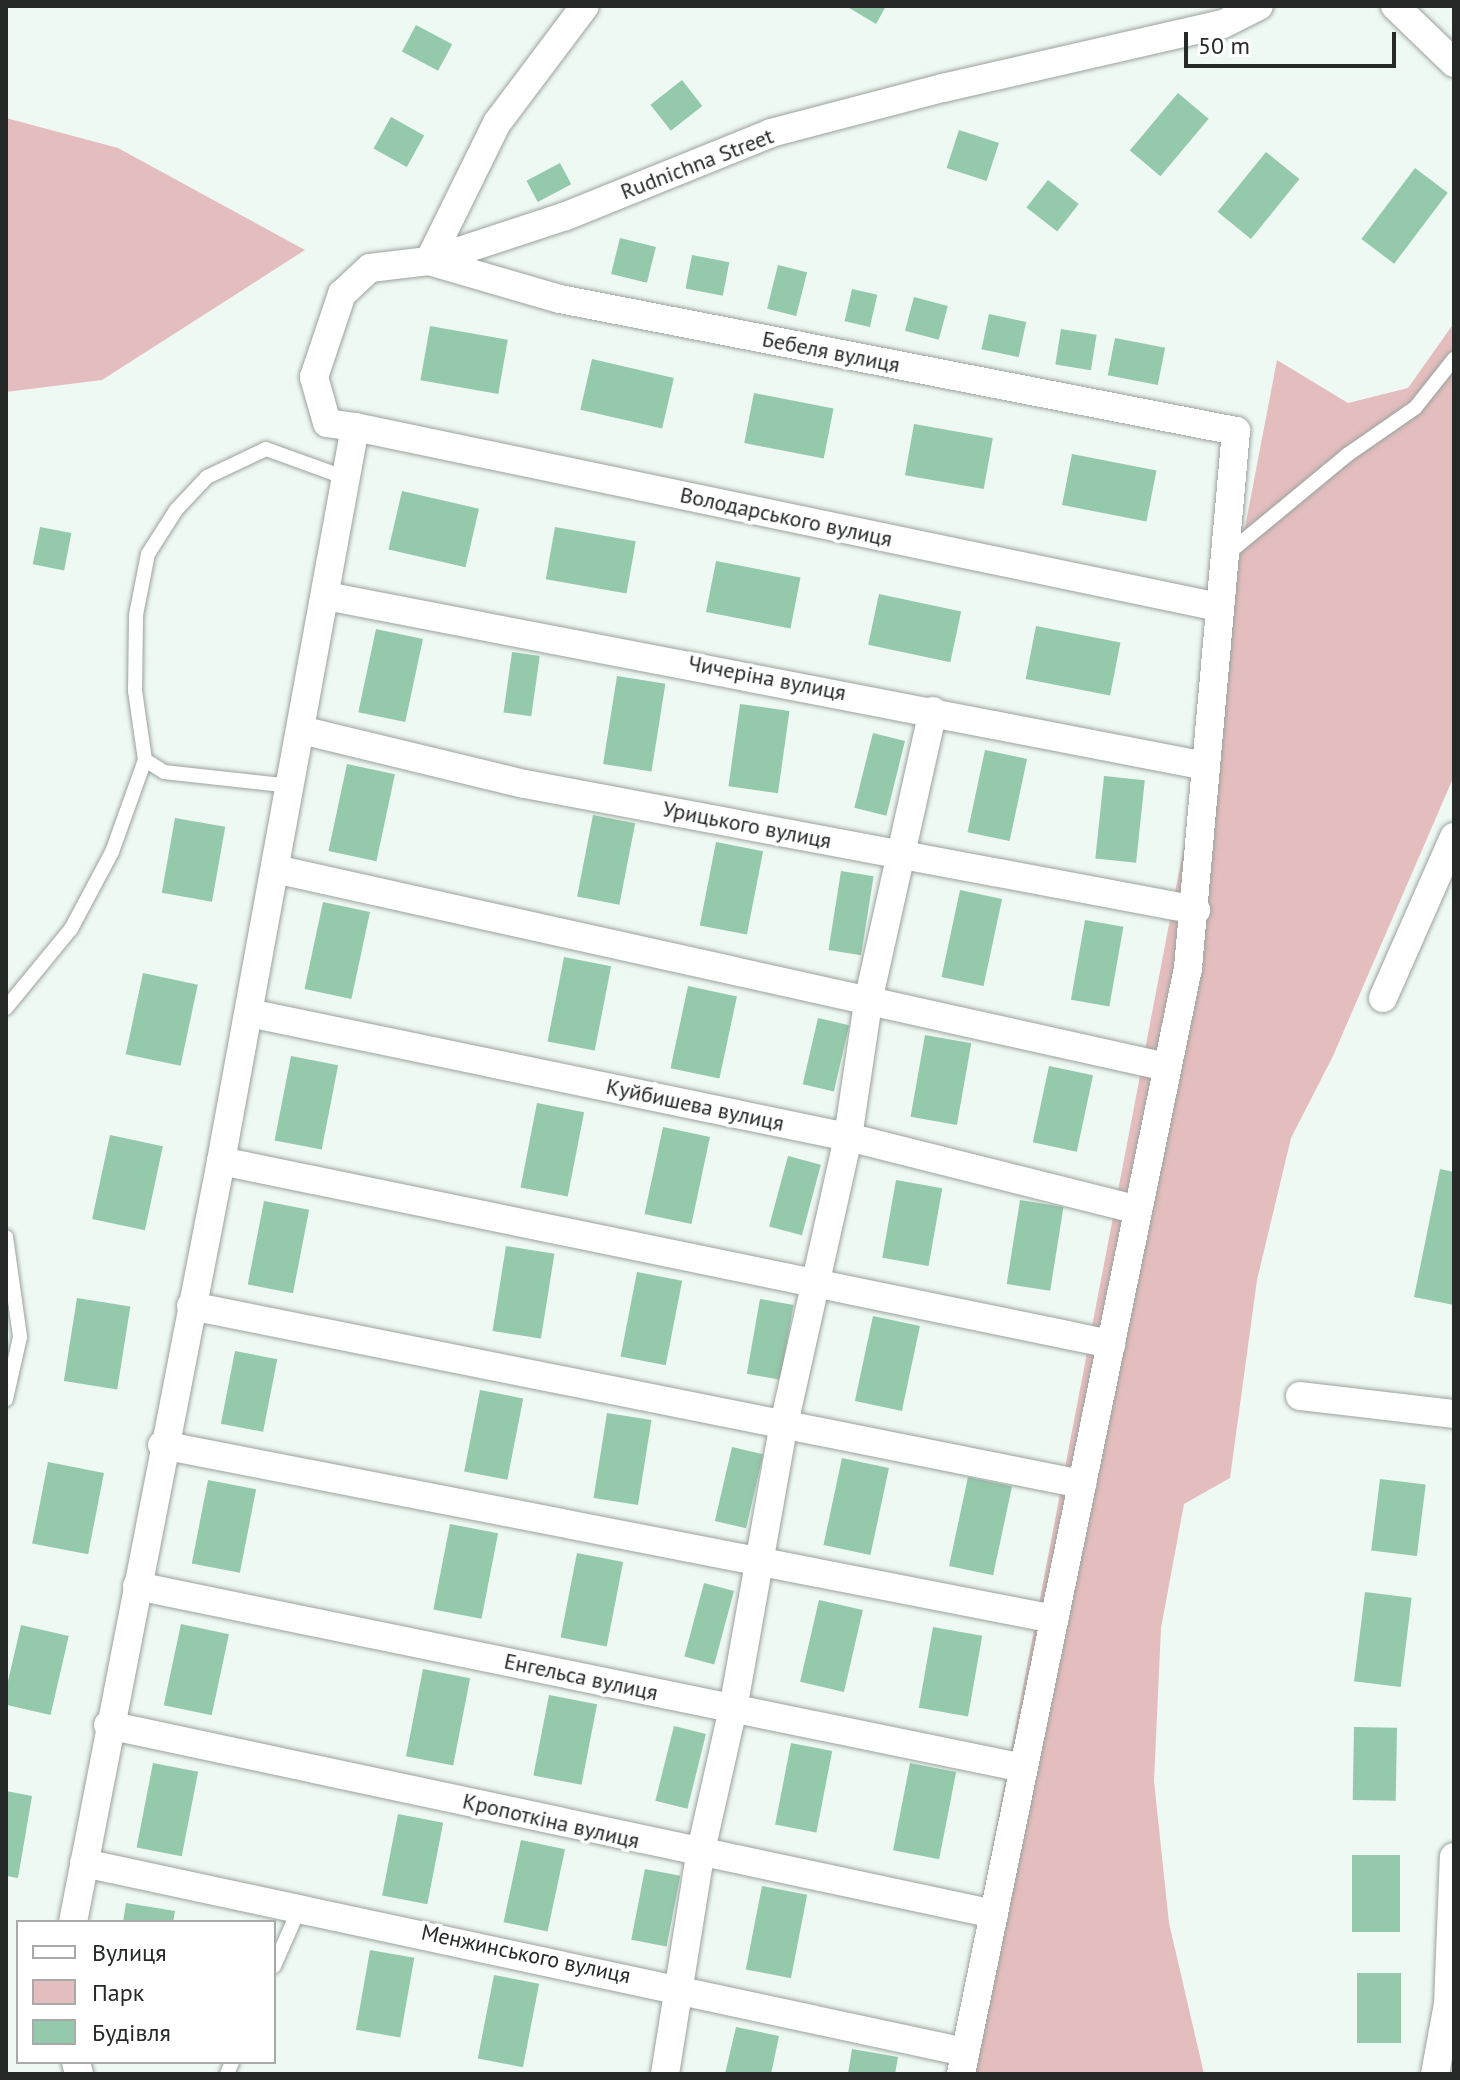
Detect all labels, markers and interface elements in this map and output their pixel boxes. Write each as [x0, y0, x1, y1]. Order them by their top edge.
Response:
scale bar [1188, 16, 1400, 66]
text: 50 m [1198, 30, 1250, 61]
street label: Rudnichna Street [617, 123, 777, 205]
street label: Бебеля вулиця [760, 326, 902, 378]
street label: Володарського вулиця [678, 482, 894, 552]
street label: Чичеріна вулиця [686, 650, 848, 706]
street label: Урицького вулиця [660, 796, 834, 854]
street label: Куйбишева вулиця [604, 1073, 786, 1137]
street label: Енгельса вулиця [502, 1648, 660, 1706]
street label: Кропоткіна вулиця [460, 1788, 642, 1854]
street label: Менжинського вулиця [419, 1919, 633, 1989]
legend [16, 1920, 276, 2064]
text: Вулиця [92, 1937, 167, 1968]
text: Парк [92, 1977, 144, 2008]
text: Будівля [92, 2017, 171, 2048]

